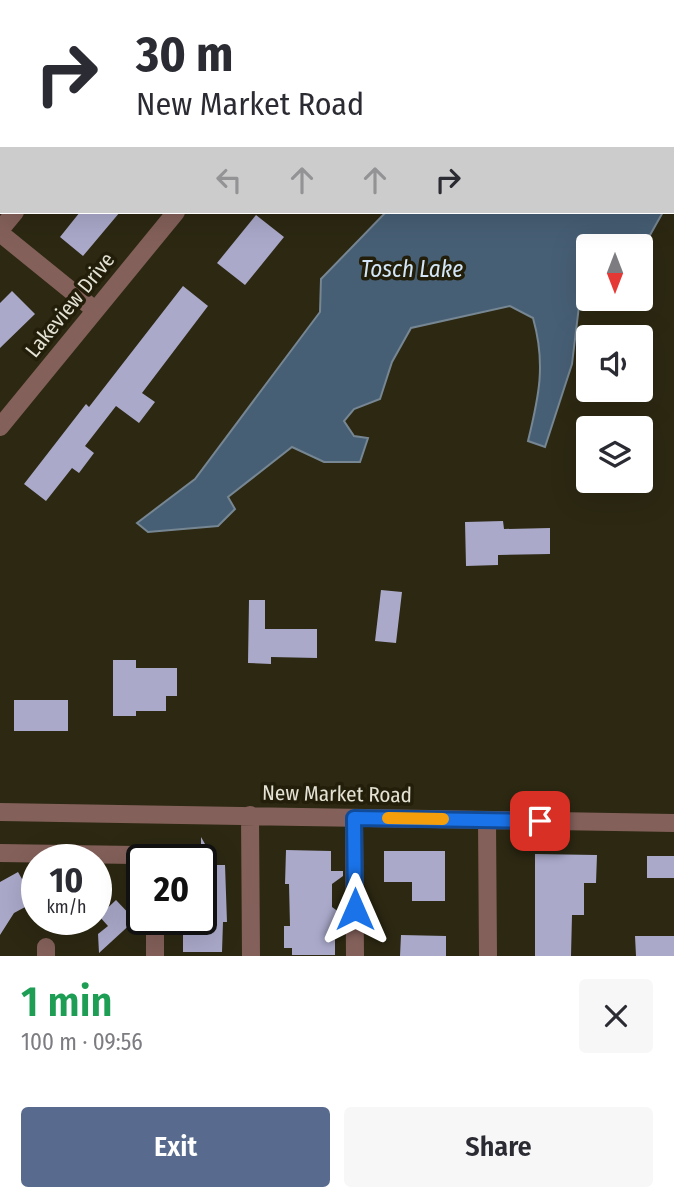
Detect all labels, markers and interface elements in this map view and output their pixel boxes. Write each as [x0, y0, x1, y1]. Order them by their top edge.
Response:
text: 30 m [136, 25, 234, 84]
icon: right [21, 28, 112, 119]
text: New Market Road [136, 85, 364, 123]
icon: left [210, 161, 248, 199]
icon: ahead [283, 161, 321, 199]
icon: ahead [356, 161, 394, 199]
icon: right [429, 161, 467, 199]
north arrow [576, 234, 653, 312]
map controls [576, 234, 653, 493]
street label: Lakeview Drive [20, 247, 120, 363]
water label: Tosch Lake [361, 255, 463, 283]
button: sound [576, 325, 653, 402]
button: layers [576, 416, 653, 493]
street label: New Market Road [262, 780, 412, 808]
pin [510, 791, 570, 851]
icon: arrive [521, 802, 559, 840]
speed limit sign: 20 [126, 844, 217, 935]
text: 10 [50, 859, 83, 901]
position arrow [318, 872, 392, 946]
text: km/h [46, 896, 87, 918]
text: 1 min [21, 977, 112, 1027]
button: close [579, 979, 653, 1053]
text: 100 m · 09:56 [21, 1028, 143, 1056]
button: Exit [21, 1107, 330, 1187]
button: Share [344, 1107, 653, 1187]

